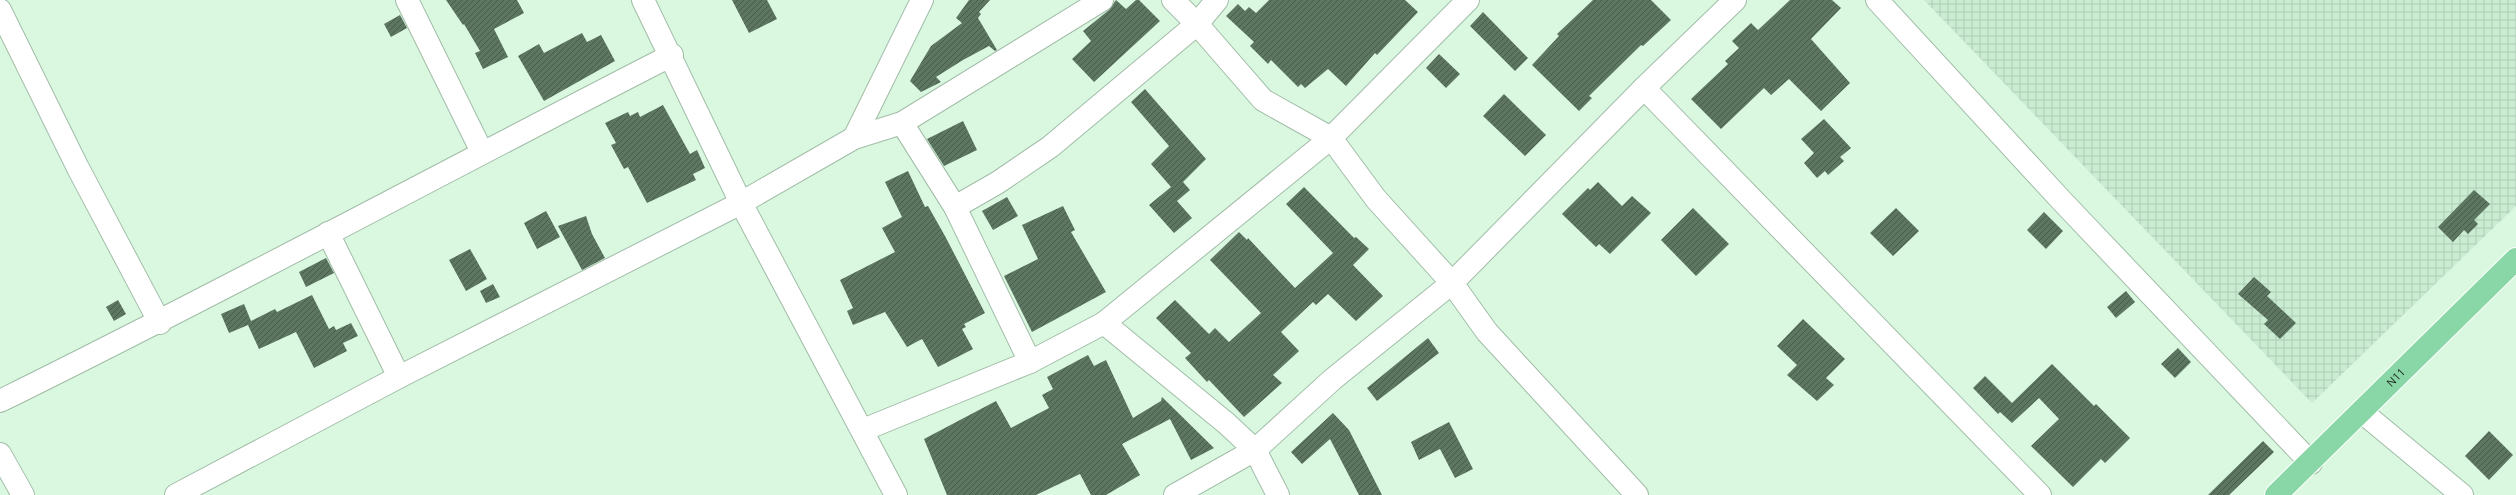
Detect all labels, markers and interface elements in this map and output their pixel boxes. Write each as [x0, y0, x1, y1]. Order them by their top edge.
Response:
street label: N11 [2383, 364, 2408, 390]

